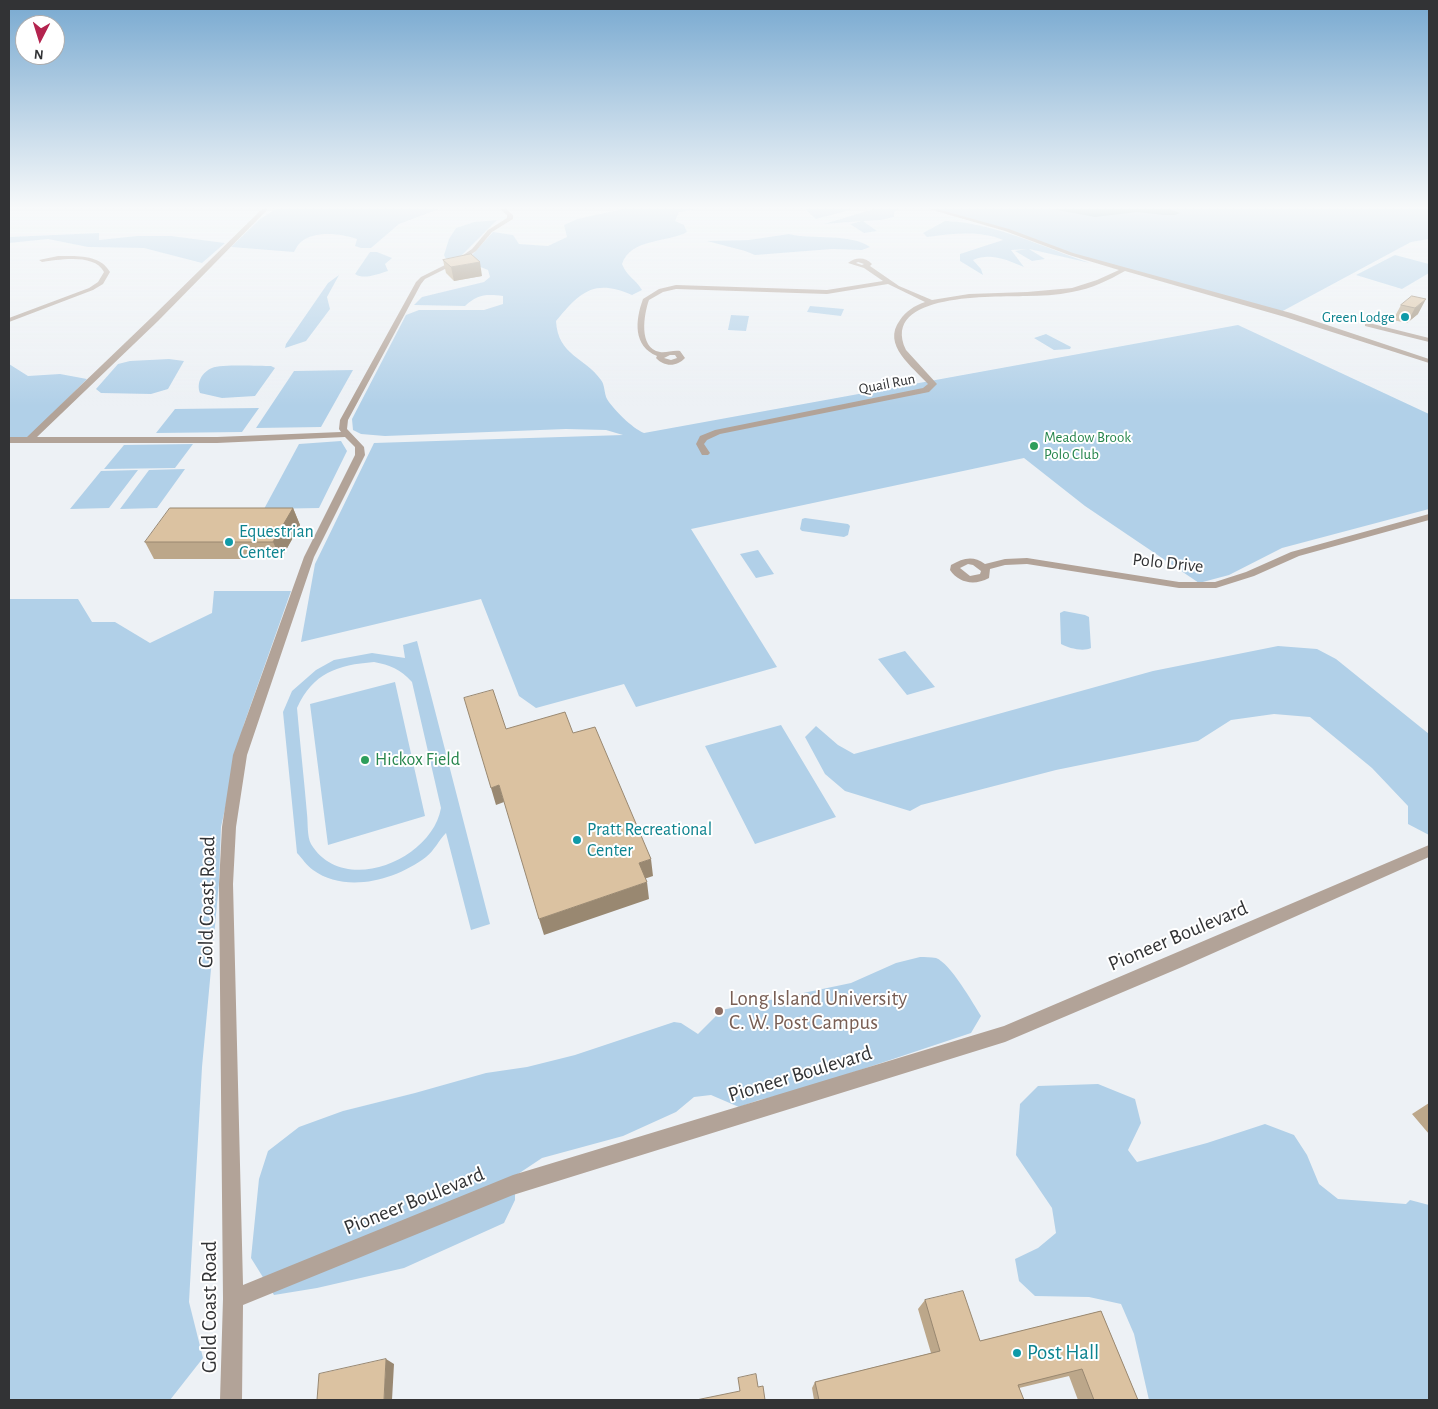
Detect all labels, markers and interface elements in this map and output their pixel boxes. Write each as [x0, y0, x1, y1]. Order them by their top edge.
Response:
north arrow [15, 15, 65, 65]
text: N [33, 47, 44, 61]
place label: Green Lodge [1322, 308, 1395, 326]
marker: Green Lodge [1399, 311, 1411, 323]
street label: Quail Run [857, 370, 917, 398]
place label: Meadow Brook Polo Club [1044, 428, 1131, 463]
marker: Meadow Brook Polo Club [1028, 440, 1040, 452]
place label: Equestrian Center [239, 521, 314, 564]
marker: Equestrian Center [223, 536, 235, 548]
street label: Polo Drive [1131, 549, 1205, 577]
place label: Hickox Field [375, 749, 460, 771]
marker: Hickox Field [359, 754, 371, 766]
place label: Pratt Recreational Center [587, 819, 712, 862]
marker: Pratt Recreational Center [571, 834, 583, 846]
street label: Gold Coast Road [193, 836, 221, 968]
street label: Pioneer Boulevard [1104, 895, 1252, 977]
place label: Long Island University C. W. Post Campus [729, 986, 907, 1036]
marker: Long Island University C. W. Post Campus [713, 1005, 725, 1017]
street label: Pioneer Boulevard [725, 1040, 875, 1108]
street label: Pioneer Boulevard [340, 1161, 488, 1241]
street label: Gold Coast Road [197, 1241, 223, 1373]
place label: Post Hall [1027, 1340, 1099, 1366]
marker: Post Hall [1011, 1347, 1023, 1359]

